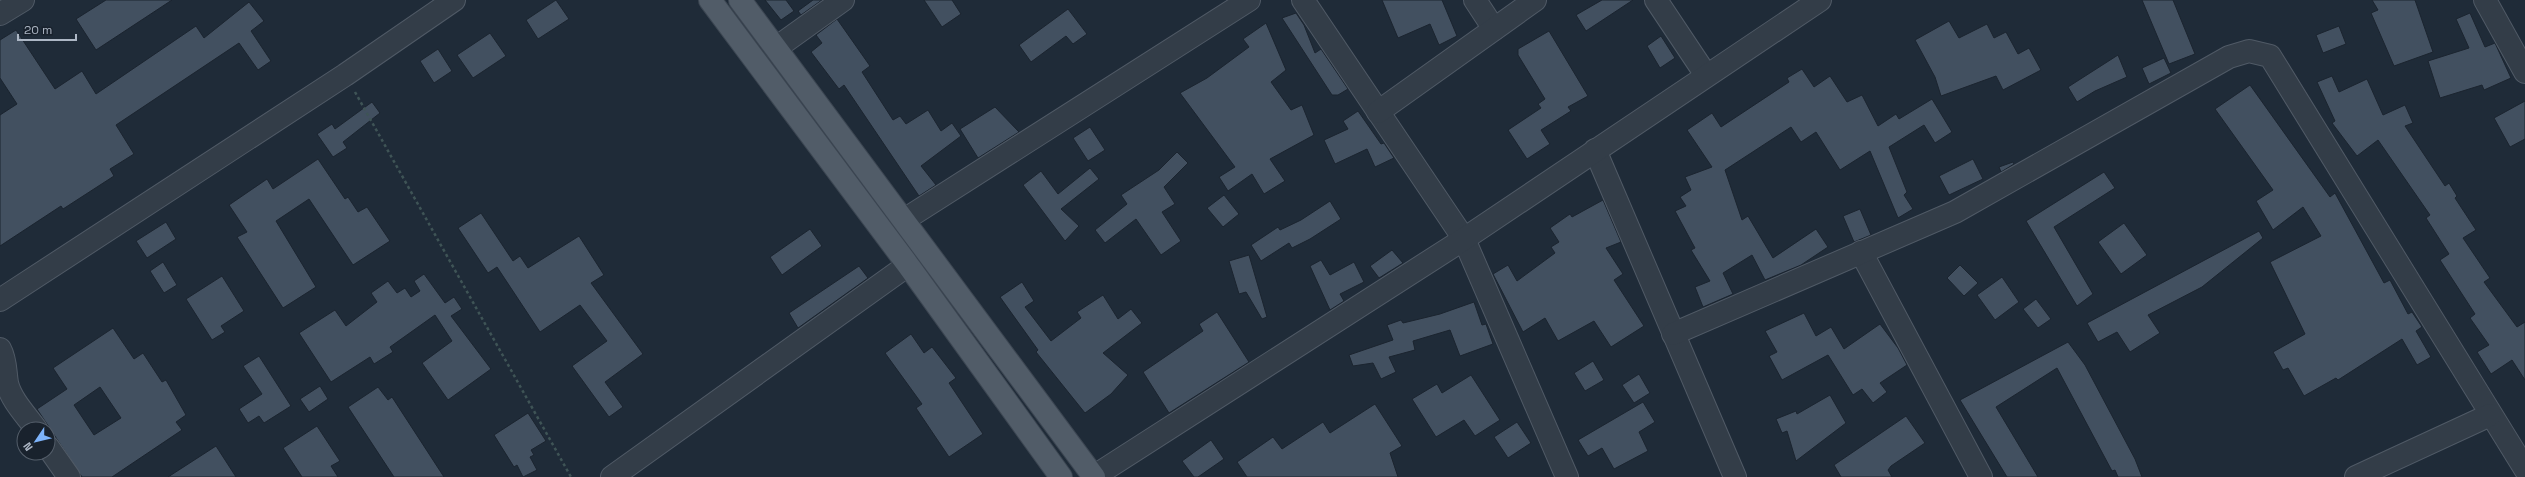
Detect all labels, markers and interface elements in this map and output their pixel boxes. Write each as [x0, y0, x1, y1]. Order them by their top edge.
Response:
scale bar [18, 16, 76, 42]
text: 20 m [24, 22, 52, 38]
north arrow [16, 421, 56, 461]
text: N [20, 440, 36, 454]

